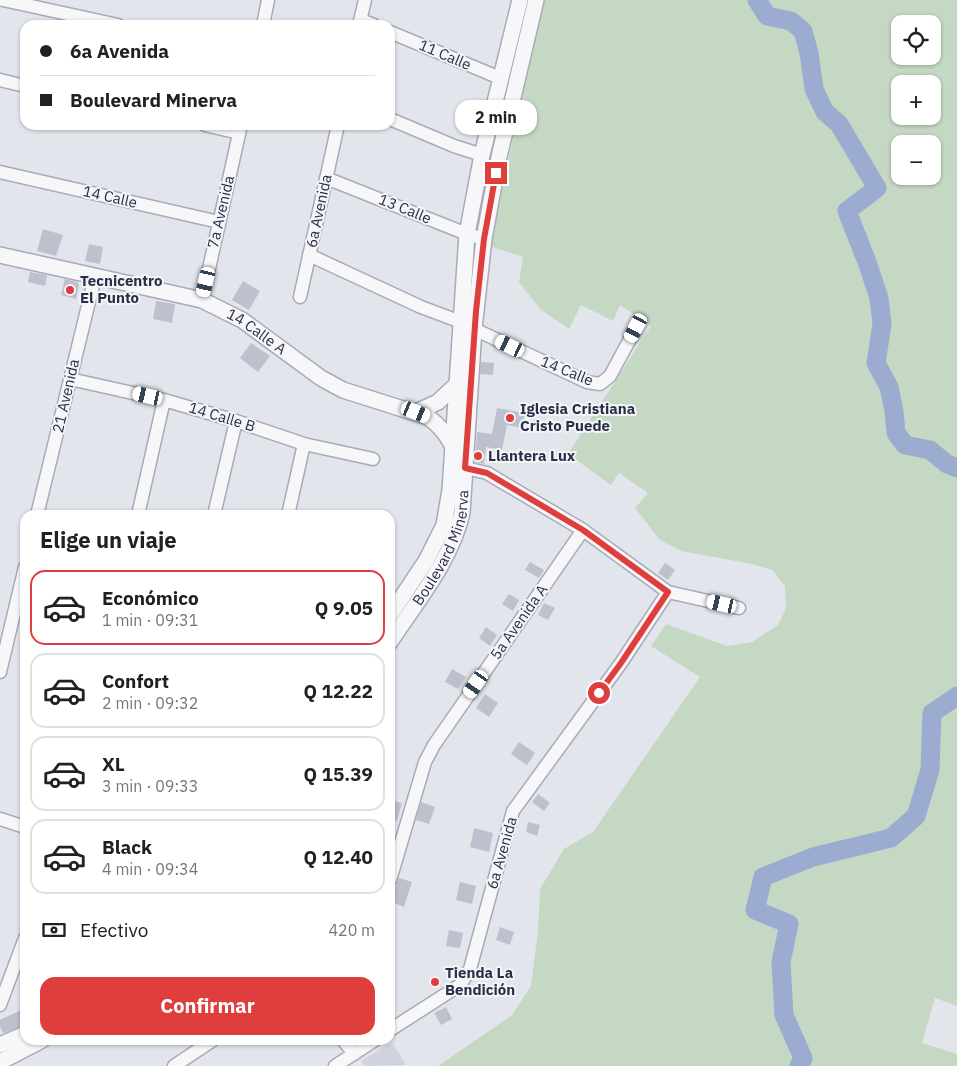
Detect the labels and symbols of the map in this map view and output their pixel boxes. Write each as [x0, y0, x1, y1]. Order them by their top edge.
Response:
street label: 11 Calle [416, 35, 474, 74]
callout: 2 min [455, 100, 537, 136]
route end [485, 162, 507, 184]
street label: 6a Avenida [301, 173, 336, 249]
street label: 7a Avenida [203, 174, 238, 250]
street label: 14 Calle [81, 181, 139, 212]
street label: 13 Calle [376, 189, 434, 228]
car [195, 266, 216, 298]
place label: Tecnicentro El Punto [80, 271, 162, 307]
marker: Tecnicentro El Punto [64, 284, 76, 296]
street label: 14 Calle A [224, 304, 291, 359]
car [622, 311, 649, 345]
car [493, 333, 526, 359]
street label: 14 Calle [538, 351, 596, 390]
street label: 21 Avenida [48, 357, 83, 435]
car [131, 385, 164, 407]
street label: 14 Calle B [187, 397, 258, 436]
car [399, 399, 432, 425]
place label: Iglesia Cristiana Cristo Puede [520, 399, 636, 435]
marker: Iglesia Cristiana Cristo Puede [504, 412, 516, 424]
place label: Llantera Lux [488, 446, 576, 465]
marker: Llantera Lux [472, 450, 484, 462]
street label: Boulevard Minerva [408, 489, 472, 609]
street label: 5a Avenida A [486, 580, 552, 663]
car [705, 593, 738, 615]
car [461, 667, 490, 701]
route start [588, 682, 610, 704]
street label: 6a Avenida [482, 815, 521, 891]
place label: Tienda La Bendición [445, 963, 515, 999]
marker: Tienda La Bendición [429, 976, 441, 988]

